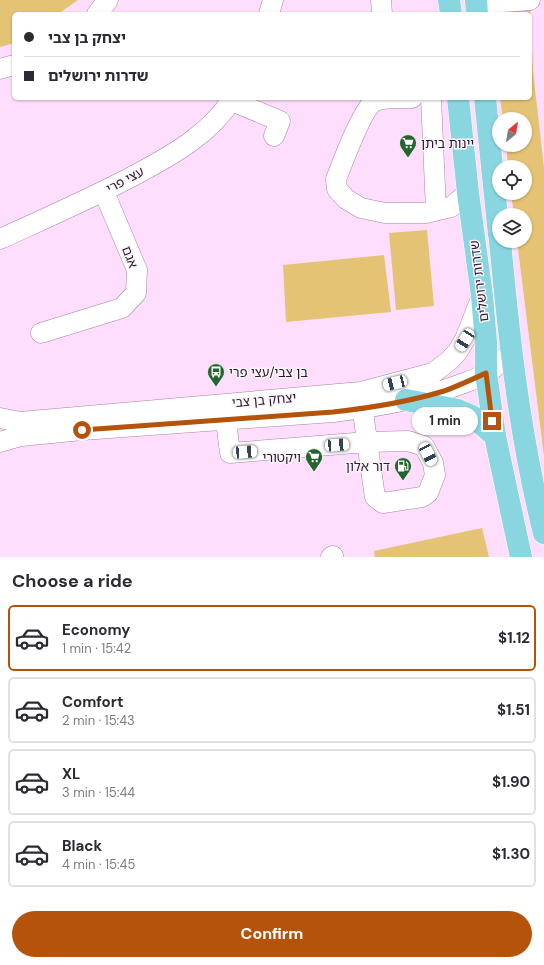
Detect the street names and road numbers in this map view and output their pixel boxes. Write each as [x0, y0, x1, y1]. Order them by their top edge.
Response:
street label: עצי פרי [103, 163, 147, 197]
street label: שדרות ירושלים [466, 239, 492, 323]
street label: אגם [118, 244, 142, 270]
street label: יצחק בן צבי [231, 389, 297, 411]

